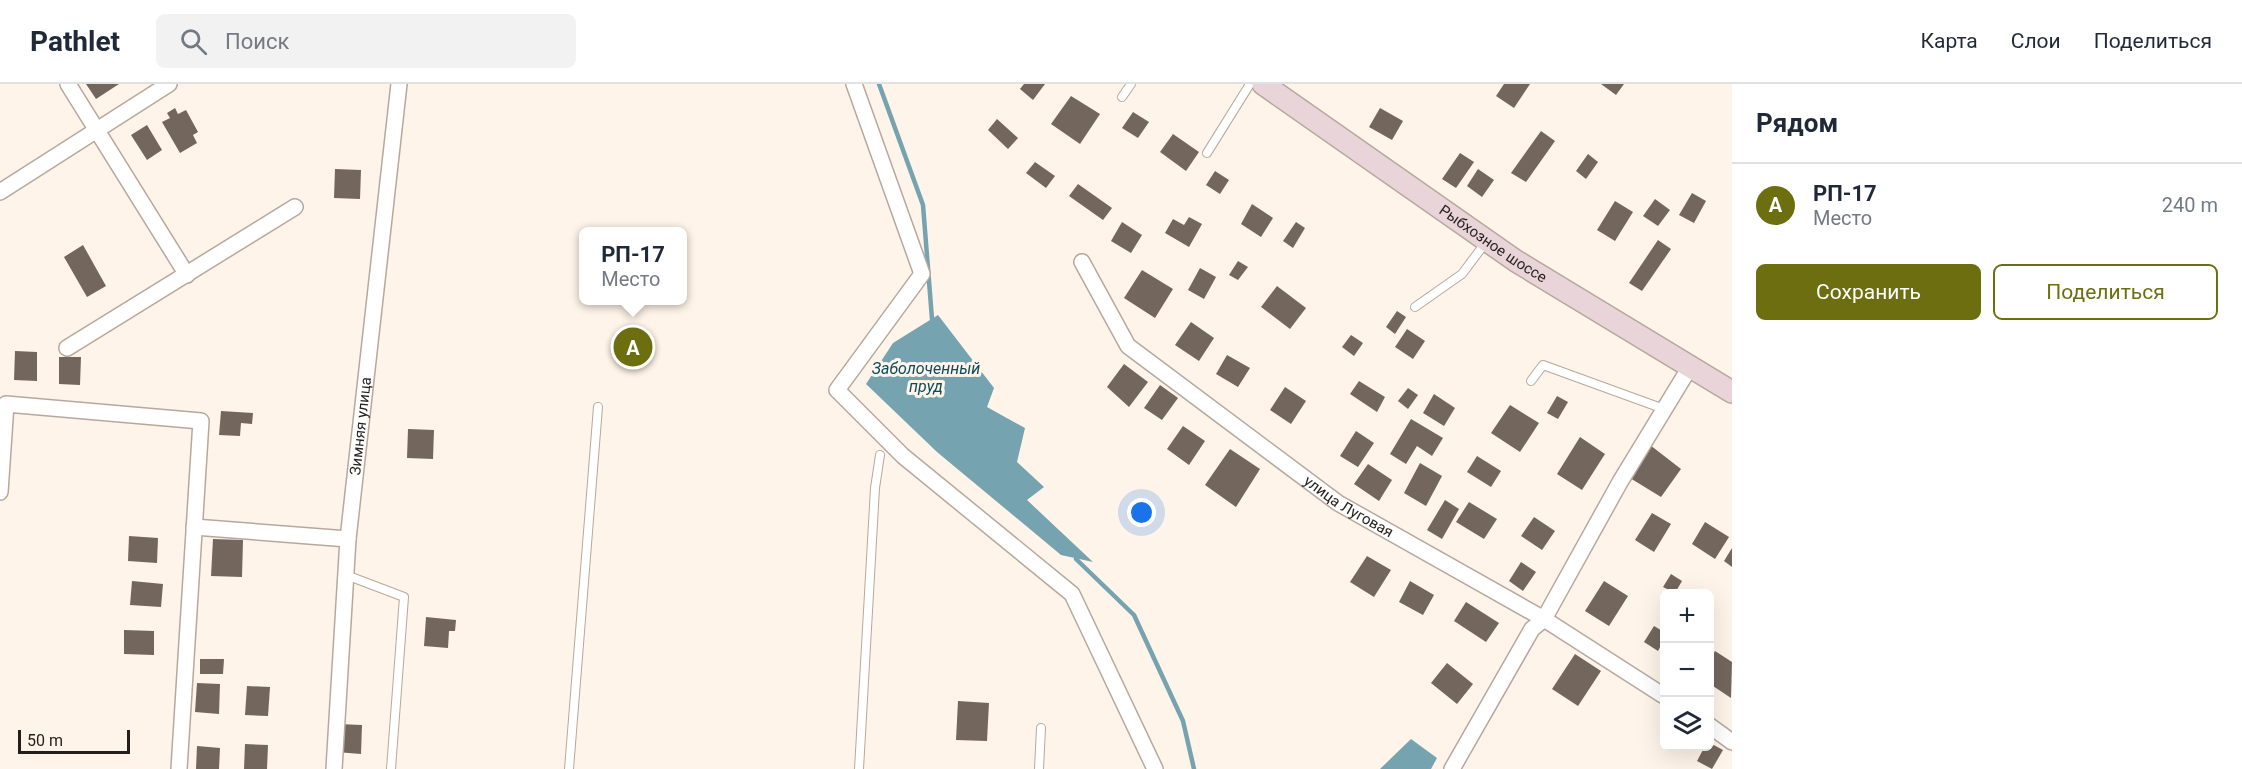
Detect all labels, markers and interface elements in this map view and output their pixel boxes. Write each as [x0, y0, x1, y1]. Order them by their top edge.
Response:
search box [156, 14, 576, 68]
text: Pathlet [30, 25, 120, 58]
icon: search [177, 25, 210, 58]
text: Поиск [225, 29, 289, 54]
text: Карта [1921, 29, 1978, 53]
text: Слои [2011, 29, 2061, 53]
text: Поделиться [2094, 29, 2212, 53]
text: Рядом [1756, 108, 1838, 138]
text: РП-17 [1813, 181, 1877, 206]
text: A [1769, 193, 1782, 217]
text: 240 m [2162, 193, 2218, 217]
street label: Рыбхозное шоссе [1436, 201, 1550, 286]
text: Место [1813, 206, 1872, 230]
popup [579, 227, 687, 305]
text: РП-17 [601, 242, 665, 267]
button: Сохранить [1756, 264, 1981, 320]
button: Поделиться [1993, 264, 2218, 320]
text: Место [601, 267, 660, 291]
pin: A [614, 324, 652, 370]
water label: Заболоченный пруд [872, 359, 980, 396]
street label: Зимняя улица [346, 376, 375, 476]
street label: улица Луговая [1300, 472, 1397, 541]
your location [1127, 498, 1156, 527]
map controls [1660, 589, 1714, 751]
button: + [1660, 589, 1714, 643]
button: − [1660, 643, 1714, 697]
button: layers [1660, 697, 1714, 751]
scale bar [18, 727, 130, 754]
text: 50 m [27, 731, 63, 750]

